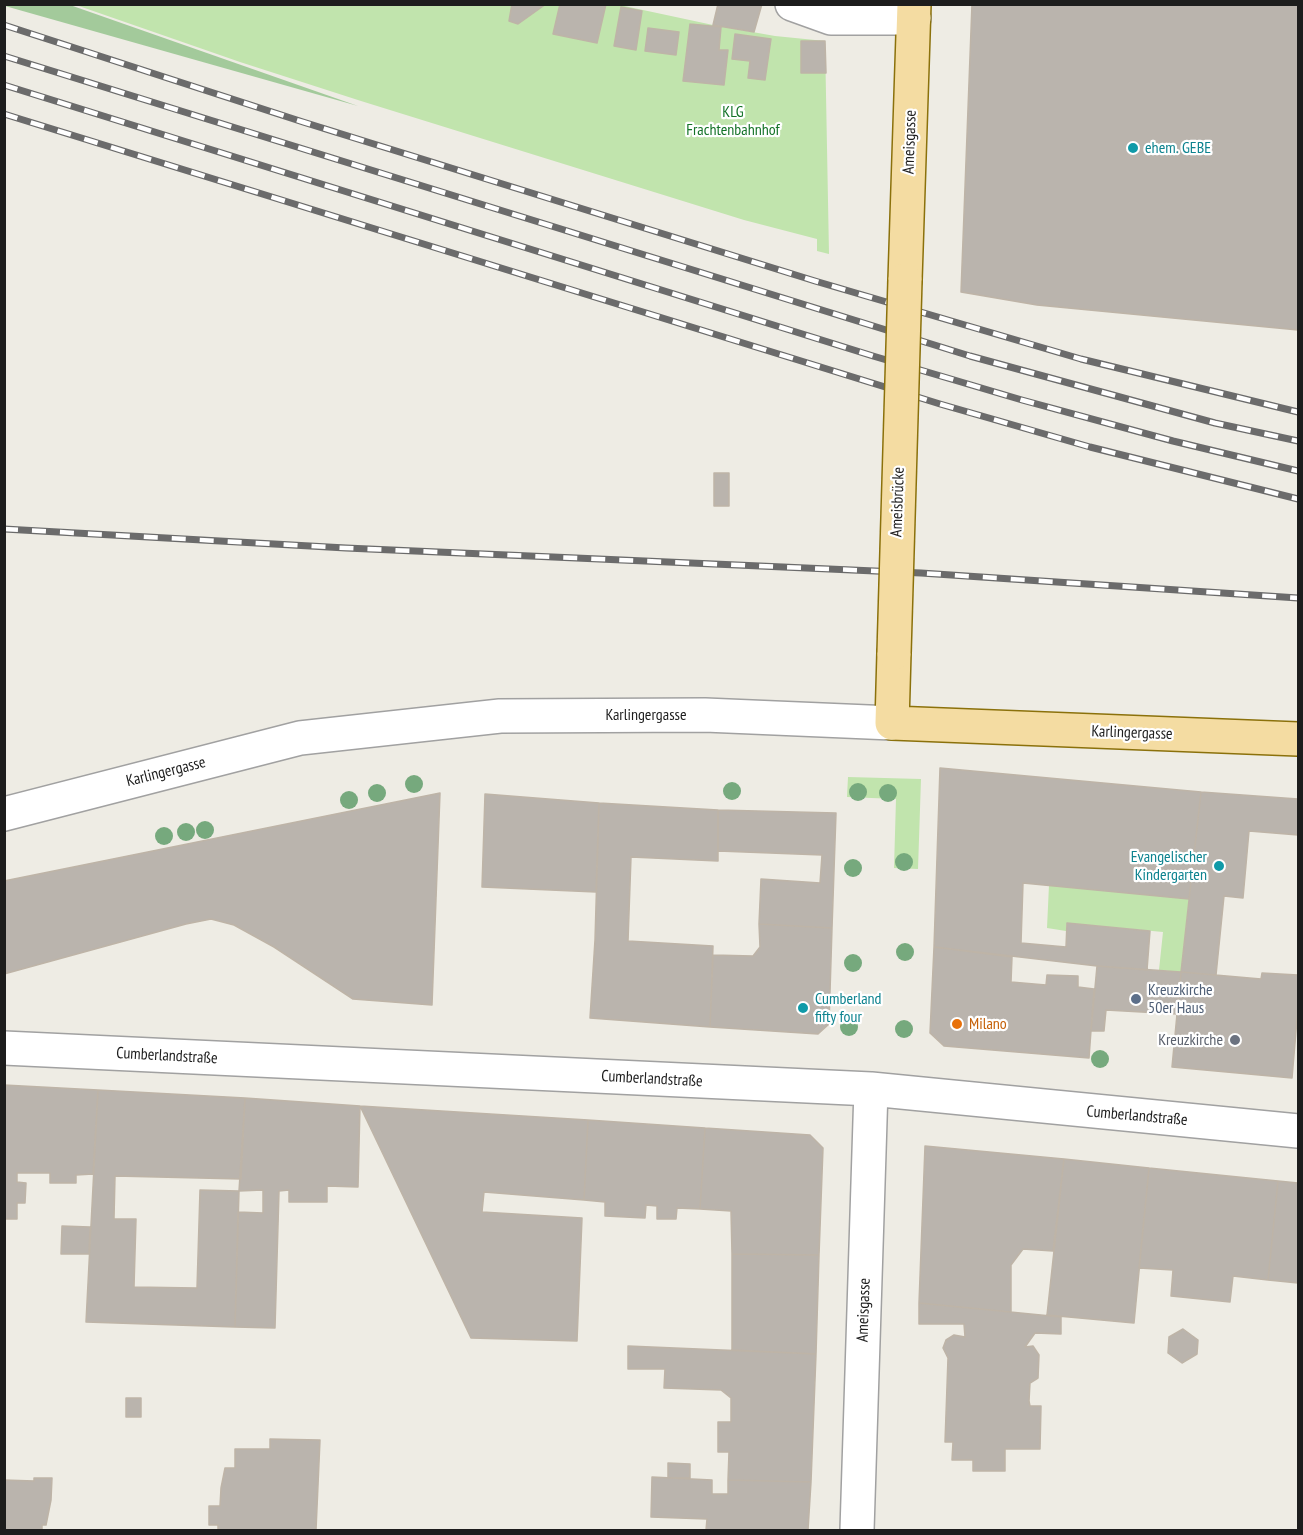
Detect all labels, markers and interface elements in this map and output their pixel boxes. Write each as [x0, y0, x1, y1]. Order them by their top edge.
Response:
park label: KLG Frachtenbahnhof [686, 102, 780, 140]
street label: Ameisgasse [899, 110, 921, 174]
place label: ehem. GEBE [1145, 138, 1211, 158]
marker: ehem. GEBE [1126, 141, 1140, 155]
street label: Ameisbrücke [887, 467, 909, 537]
street label: Karlingergasse [605, 705, 687, 725]
street label: Karlingergasse [1091, 722, 1173, 744]
street label: Karlingergasse [124, 753, 208, 791]
place label: Evangelischer Kindergarten [1131, 847, 1207, 885]
marker: Evangelischer Kindergarten [1212, 859, 1226, 873]
place label: Kreuzkirche 50er Haus [1148, 980, 1213, 1018]
place label: Cumberland fifty four [815, 989, 881, 1027]
marker: Kreuzkirche 50er Haus [1129, 992, 1143, 1006]
marker: Cumberland fifty four [796, 1001, 810, 1015]
place label: Milano [969, 1014, 1007, 1034]
marker: Milano [950, 1017, 964, 1031]
place label: Kreuzkirche [1158, 1030, 1223, 1050]
marker: Kreuzkirche [1228, 1033, 1242, 1047]
street label: Cumberlandstraße [116, 1044, 218, 1068]
street label: Cumberlandstraße [601, 1067, 703, 1091]
street label: Cumberlandstraße [1086, 1102, 1188, 1130]
street label: Ameisgasse [853, 1278, 875, 1342]

